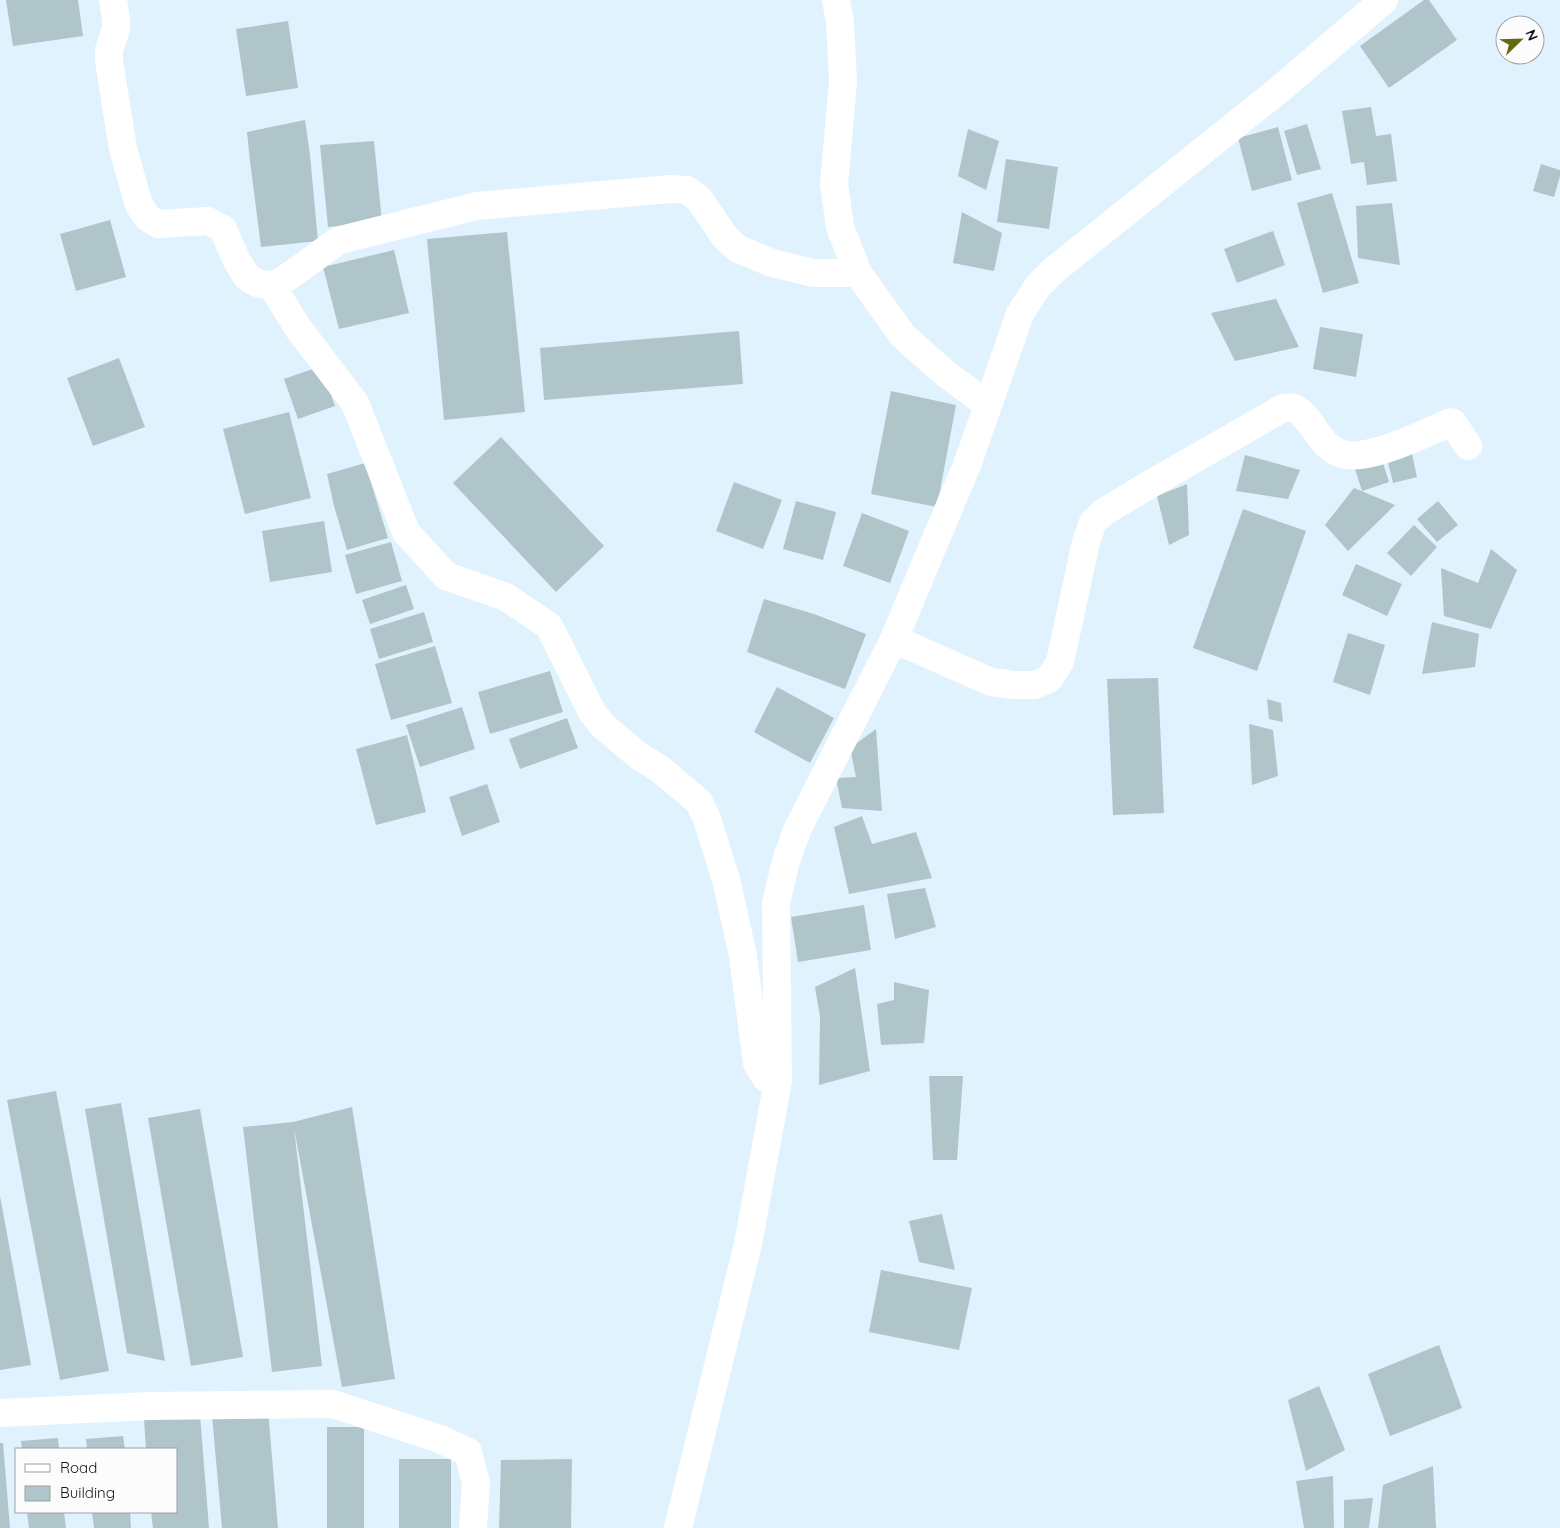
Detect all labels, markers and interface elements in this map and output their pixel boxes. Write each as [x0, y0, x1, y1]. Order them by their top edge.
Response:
north arrow [1495, 15, 1545, 65]
text: N [1522, 27, 1542, 43]
legend [15, 1448, 178, 1513]
text: Road [60, 1458, 97, 1477]
text: Building [60, 1483, 115, 1502]

